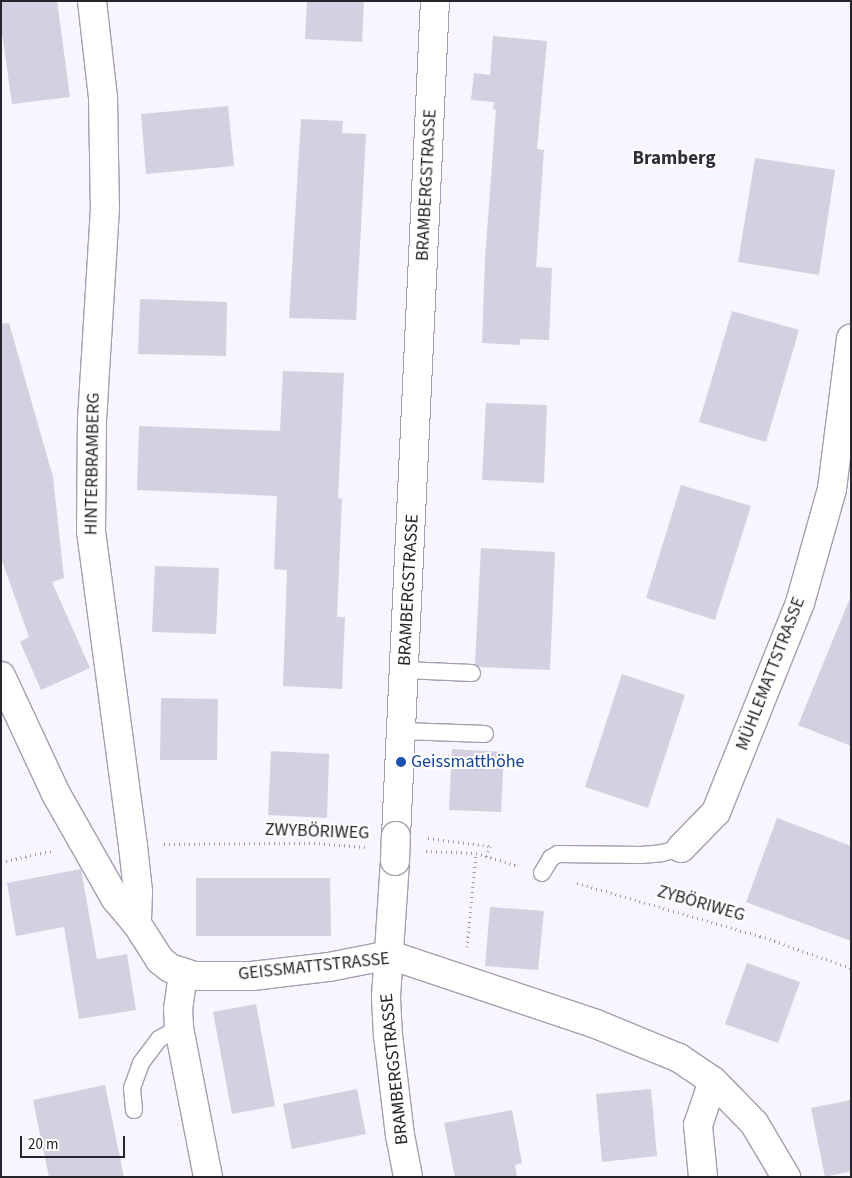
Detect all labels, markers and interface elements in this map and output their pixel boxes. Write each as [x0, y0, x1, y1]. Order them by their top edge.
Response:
street label: BRAMBERGSTRASSE [412, 108, 442, 262]
district label: Bramberg [632, 148, 716, 170]
street label: HINTERBRAMBERG [81, 393, 105, 535]
street label: BRAMBERGSTRASSE [394, 513, 424, 667]
street label: MÜHLEMATTSTRASSE [732, 594, 810, 754]
place label: Geissmatthöhe [411, 751, 524, 773]
marker: Geissmatthöhe [395, 756, 407, 768]
street label: ZWYBÖRIWEG [264, 819, 370, 845]
street label: ZYBÖRIWEG [655, 881, 747, 927]
street label: GEISSMATTSTRASSE [237, 948, 391, 986]
street label: BRAMBERGSTRASSE [376, 992, 414, 1146]
scale bar [22, 1126, 128, 1158]
text: 20 m [28, 1134, 58, 1155]

